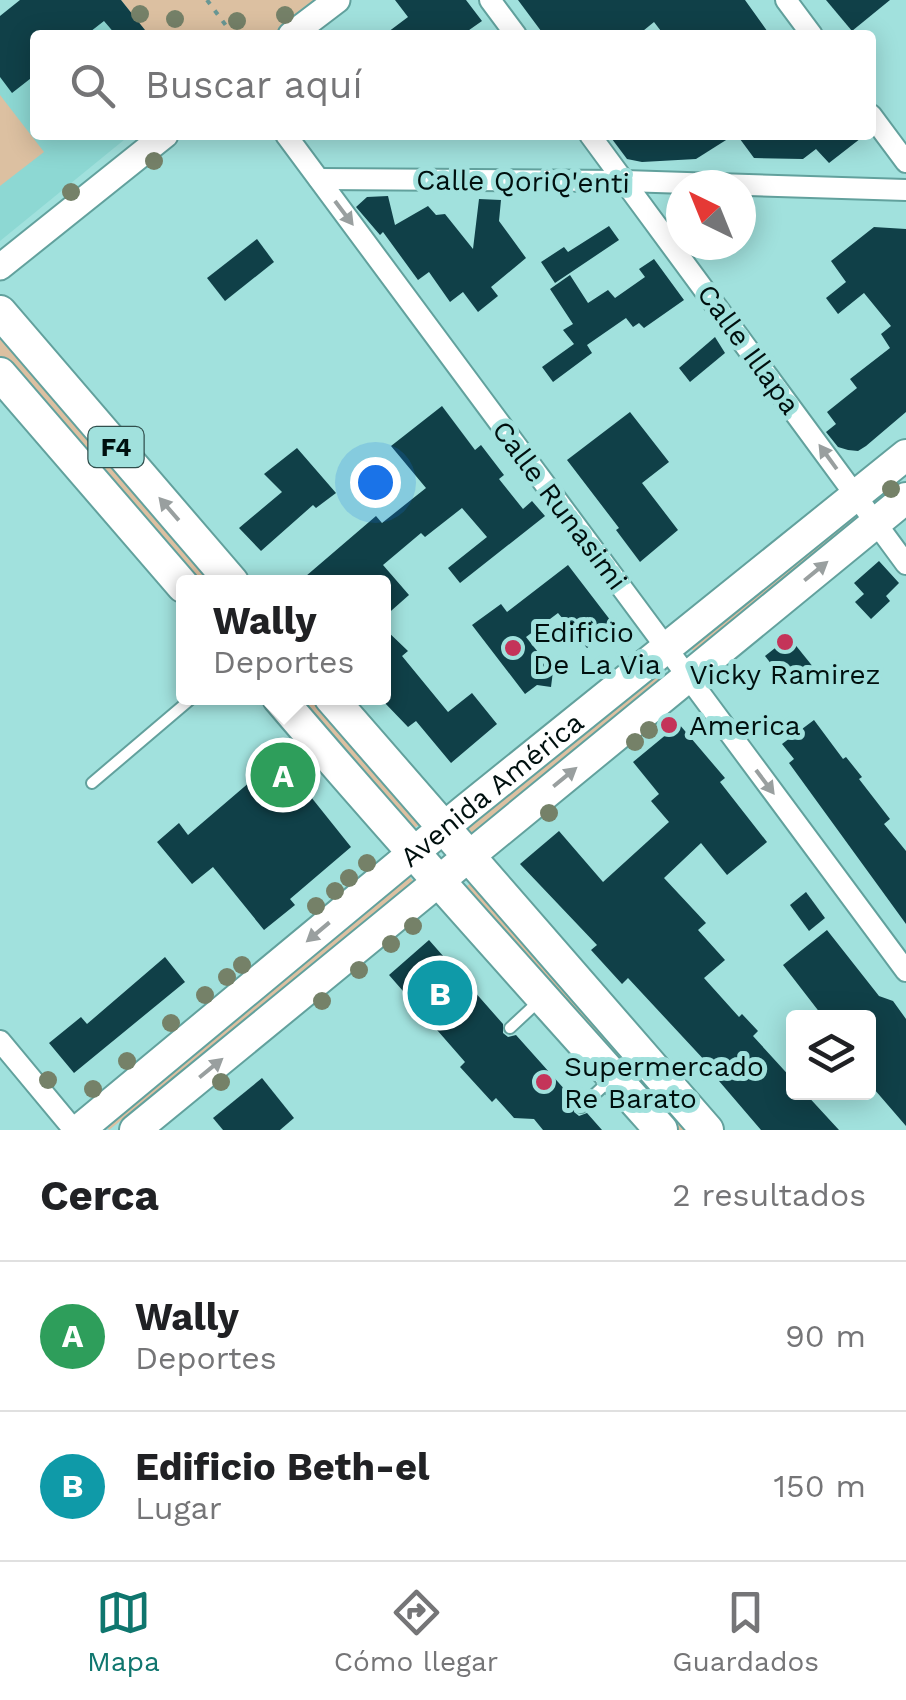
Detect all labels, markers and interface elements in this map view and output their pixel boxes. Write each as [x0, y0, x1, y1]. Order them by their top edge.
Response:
search box [30, 30, 876, 140]
icon: search [65, 58, 120, 113]
text: Buscar aquí [145, 63, 363, 107]
street label: Calle QoriQ'enti [416, 163, 630, 200]
north arrow [666, 170, 756, 260]
one-way arrow [334, 200, 354, 226]
street label: Calle Illapa [690, 278, 807, 421]
street label: Calle Runasimi [485, 414, 634, 596]
road number: F4 [88, 427, 144, 467]
one-way arrow [819, 444, 839, 470]
your location [350, 457, 401, 508]
one-way arrow [158, 496, 180, 521]
one-way arrow [804, 561, 829, 583]
popup [176, 575, 391, 705]
text: Wally [213, 599, 317, 643]
place label: Edificio De La Via [533, 616, 661, 681]
marker: Vicky Ramirez [774, 631, 796, 653]
marker: Edificio De La Via [502, 637, 524, 659]
text: Deportes [213, 643, 354, 681]
place label: Vicky Ramirez [689, 658, 881, 691]
street label: Avenida América [394, 705, 590, 874]
place label: America [689, 709, 801, 742]
marker: America [658, 714, 680, 736]
pin: A [250, 738, 316, 812]
one-way arrow [552, 767, 577, 788]
one-way arrow [755, 768, 775, 795]
one-way arrow [306, 921, 331, 942]
pin: B [408, 956, 472, 1030]
map controls [786, 1010, 876, 1100]
button: layers [786, 1010, 876, 1100]
place label: Supermercado Re Barato [564, 1050, 764, 1115]
one-way arrow [198, 1058, 223, 1079]
marker: Supermercado Re Barato [533, 1071, 555, 1093]
text: Cerca [40, 1171, 159, 1220]
text: 2 resultados [672, 1176, 866, 1214]
text: Wally [135, 1295, 239, 1339]
text: A [62, 1317, 83, 1355]
text: 90 m [785, 1317, 866, 1355]
text: Deportes [135, 1339, 277, 1377]
text: Edificio Beth-el [135, 1445, 430, 1489]
text: B [62, 1467, 83, 1505]
text: 150 m [774, 1467, 866, 1505]
text: Lugar [135, 1489, 222, 1527]
tab: Mapa [87, 1585, 160, 1678]
tab: Cómo llegar [334, 1585, 498, 1678]
tab: Guardados [672, 1585, 819, 1678]

